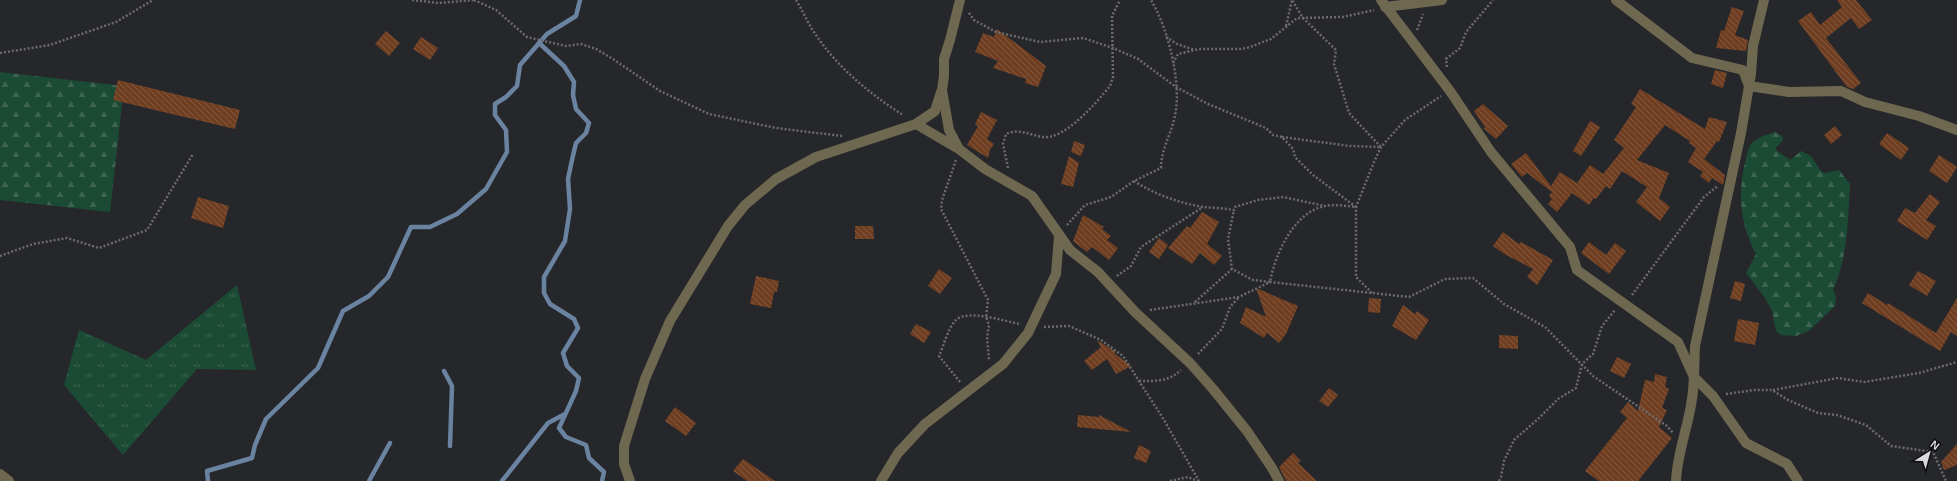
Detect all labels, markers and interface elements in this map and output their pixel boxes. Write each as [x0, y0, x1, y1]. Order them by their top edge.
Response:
north arrow [1909, 433, 1949, 473]
text: N [1928, 438, 1942, 452]

